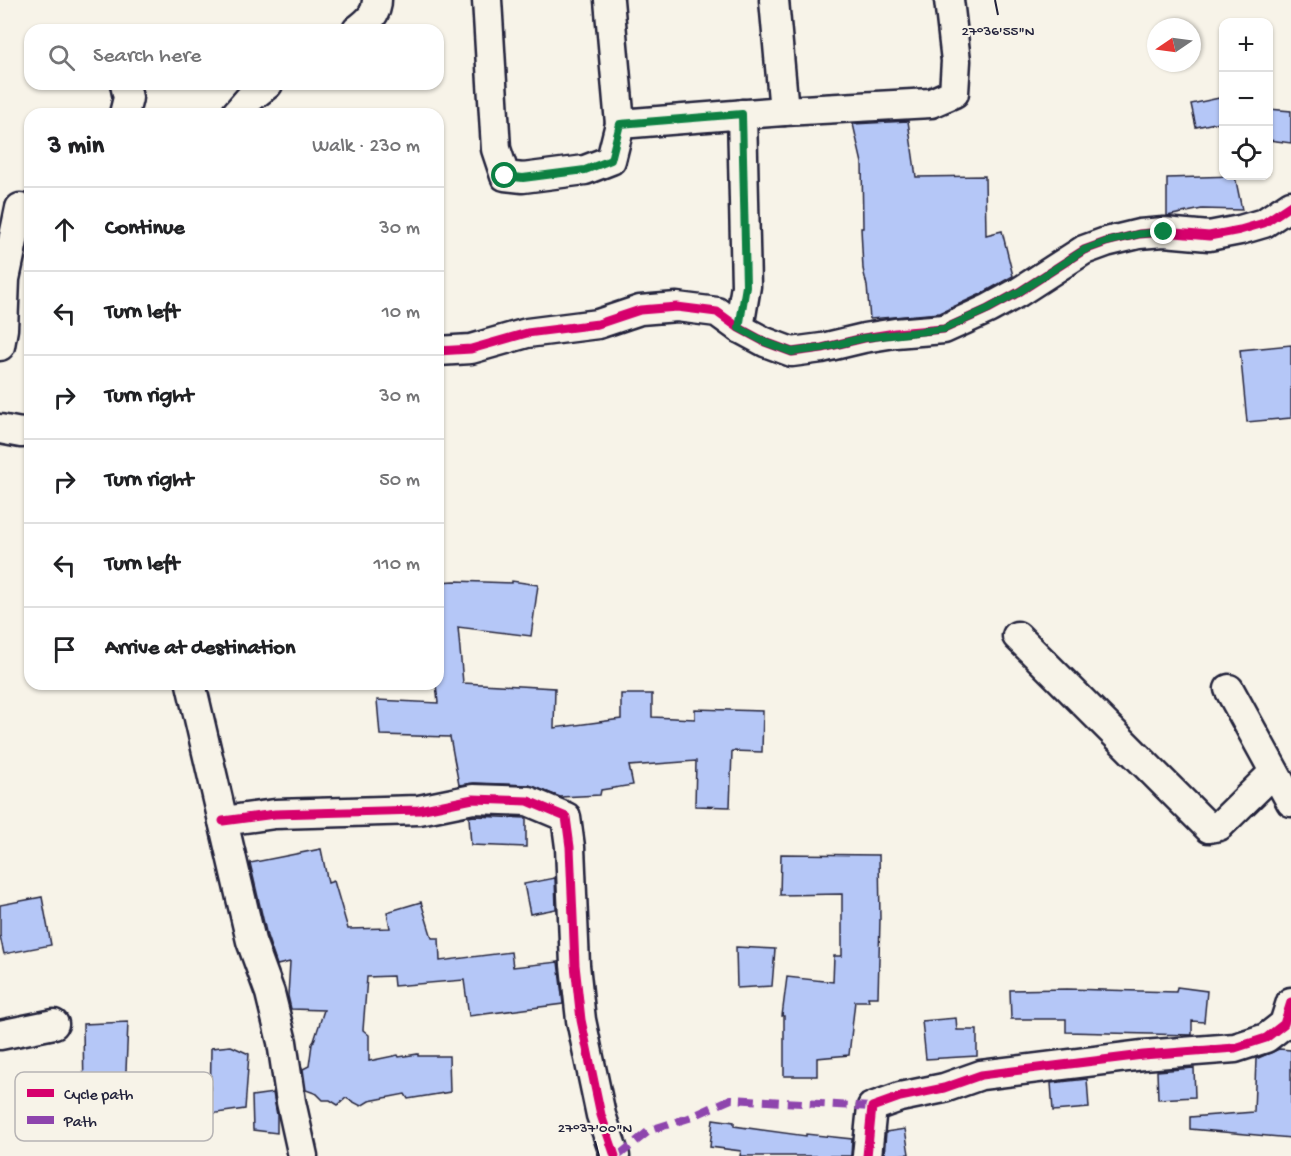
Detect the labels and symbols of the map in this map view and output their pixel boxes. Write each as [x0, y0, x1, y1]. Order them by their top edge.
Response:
north arrow [1147, 18, 1201, 72]
text: 27°36'55"N [962, 23, 1035, 41]
route start [491, 162, 517, 188]
route end [1150, 218, 1176, 244]
legend [15, 1072, 213, 1141]
text: Cycle path [64, 1087, 134, 1106]
text: Path [63, 1114, 97, 1133]
text: 27°37'00"N [558, 1120, 632, 1138]

